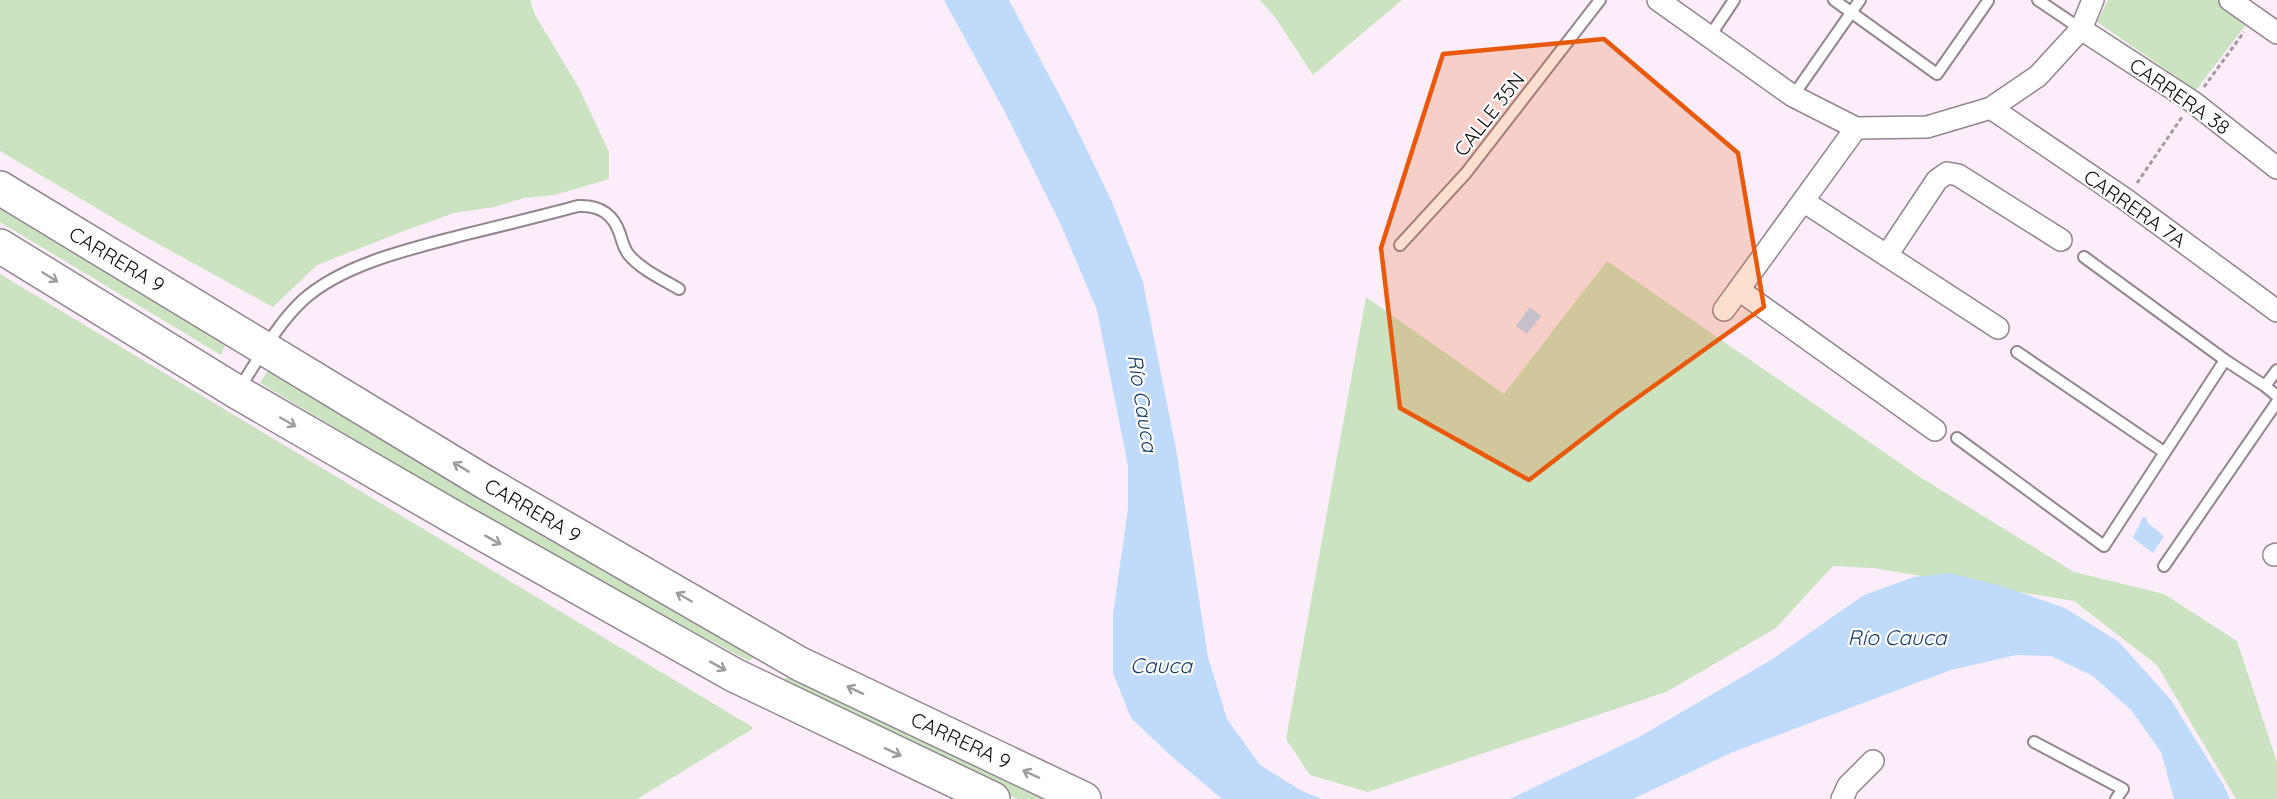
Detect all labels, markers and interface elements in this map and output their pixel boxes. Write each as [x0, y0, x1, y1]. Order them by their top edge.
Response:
street label: CARRERA 38 [2125, 52, 2235, 140]
street label: CALLE 35N [1448, 67, 1530, 161]
street label: CARRERA 7A [2079, 164, 2191, 252]
street label: CARRERA 9 [65, 221, 169, 297]
one-way arrow [41, 271, 58, 283]
water label: Río Cauca [1122, 352, 1164, 455]
one-way arrow [279, 416, 296, 428]
one-way arrow [453, 461, 470, 473]
street label: CARRERA 9 [480, 472, 586, 548]
one-way arrow [484, 534, 501, 546]
one-way arrow [676, 591, 693, 603]
water label: Río Cauca [1848, 624, 1948, 650]
water label: Cauca [1130, 652, 1193, 678]
one-way arrow [709, 661, 727, 672]
one-way arrow [847, 684, 865, 696]
street label: CARRERA 9 [907, 706, 1015, 774]
one-way arrow [884, 746, 902, 758]
one-way arrow [1023, 767, 1041, 779]

